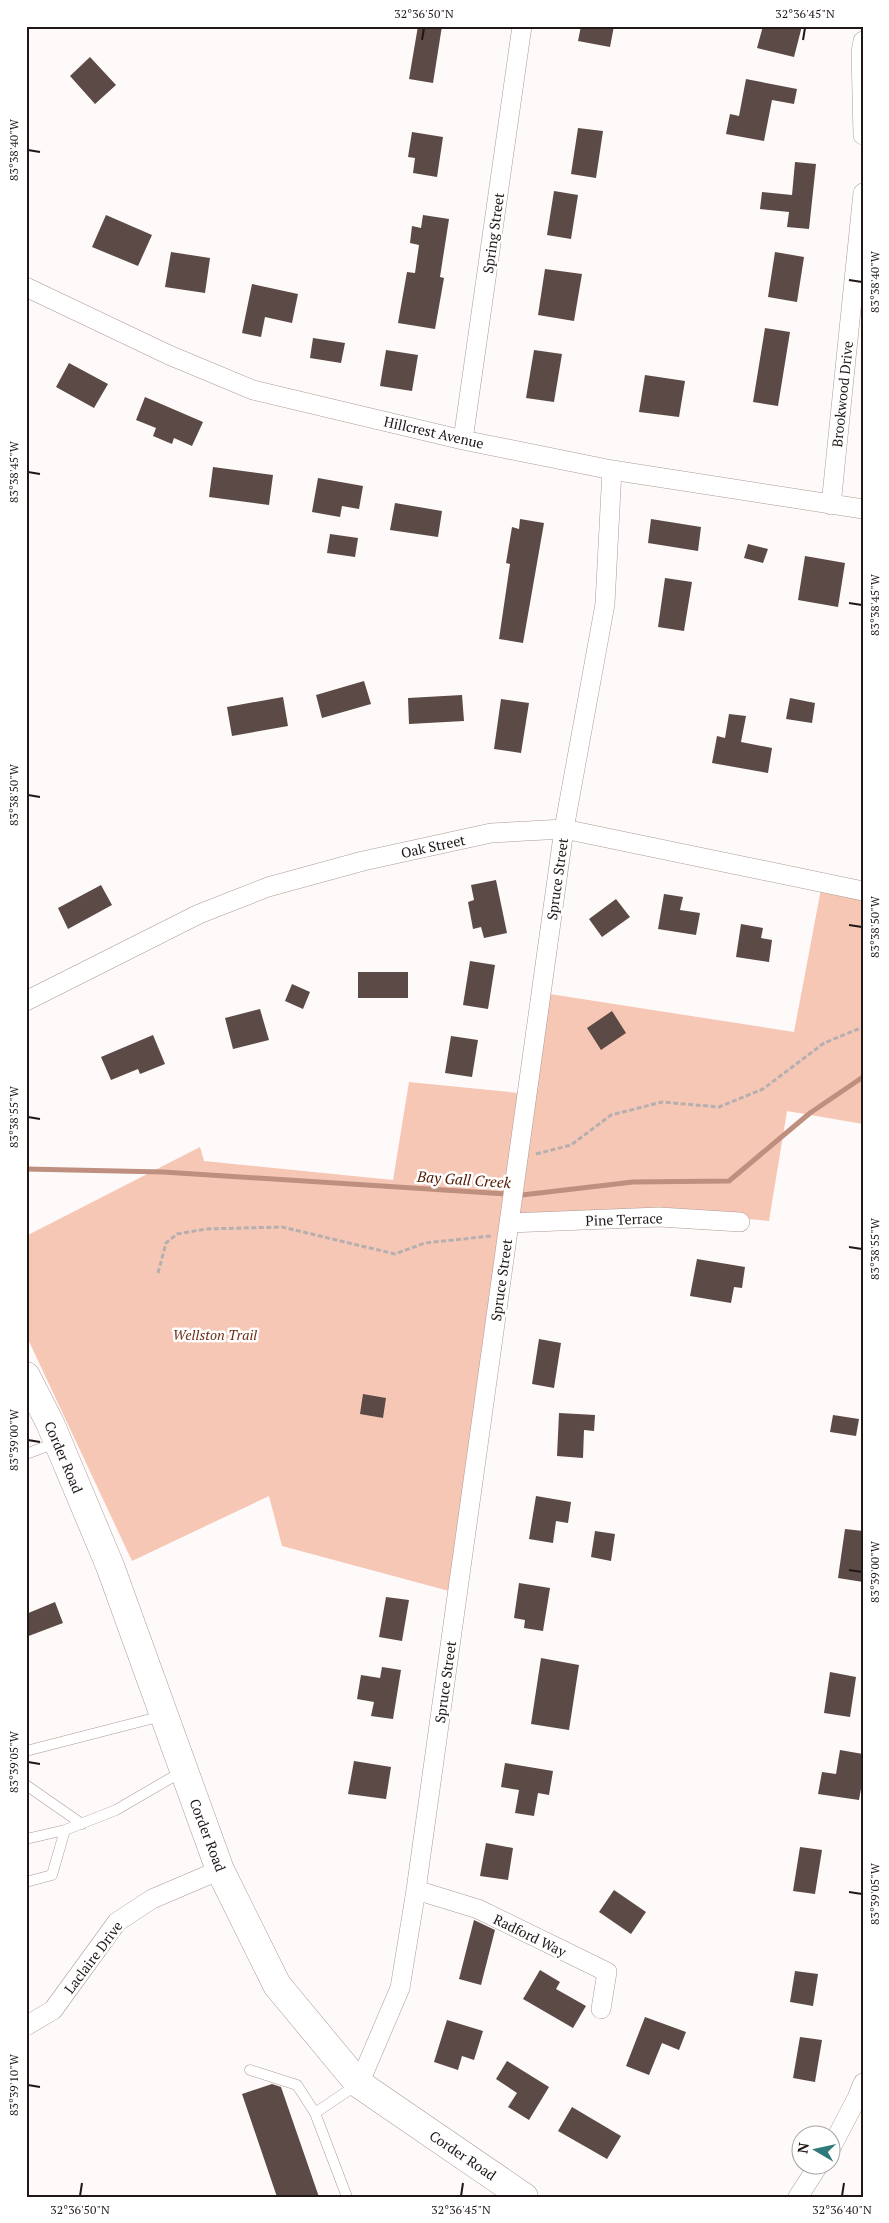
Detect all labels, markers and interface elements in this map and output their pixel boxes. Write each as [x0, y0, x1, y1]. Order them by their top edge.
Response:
text: 32°36'50"N [394, 6, 454, 21]
text: 32°36'45"N [775, 6, 835, 21]
text: 83°38'40"W [6, 118, 21, 181]
street label: Spring Street [478, 191, 508, 275]
text: 83°38'40"W [867, 250, 882, 313]
street label: Brookwood Drive [827, 340, 857, 448]
street label: Hillcrest Avenue [382, 411, 486, 453]
text: 83°38'45"W [6, 440, 21, 503]
text: 83°38'45"W [867, 573, 882, 636]
text: 83°38'50"W [6, 763, 21, 826]
street label: Oak Street [399, 830, 468, 862]
street label: Spruce Street [542, 836, 572, 921]
text: 83°38'50"W [867, 895, 882, 958]
text: 83°38'55"W [6, 1085, 21, 1148]
water label: Bay Gall Creek [415, 1166, 512, 1192]
street label: Pine Terrace [585, 1208, 663, 1230]
text: 83°38'55"W [867, 1217, 882, 1280]
street label: Spruce Street [486, 1237, 516, 1322]
park label: Wellston Trail [173, 1325, 257, 1344]
text: 83°39'00"W [6, 1408, 21, 1471]
street label: Corder Road [40, 1418, 88, 1496]
text: 83°39'00"W [867, 1540, 882, 1603]
street label: Spruce Street [430, 1639, 460, 1724]
text: 83°39'05"W [6, 1730, 21, 1793]
street label: Corder Road [185, 1796, 231, 1874]
text: 83°39'05"W [867, 1862, 882, 1925]
street label: Radford Way [490, 1909, 570, 1961]
street label: Laclaire Drive [60, 1917, 126, 1997]
text: 83°39'10"W [6, 2053, 21, 2116]
street label: Corder Road [426, 2126, 500, 2184]
north arrow [792, 2126, 842, 2176]
text: N [792, 2141, 813, 2155]
text: 32°36'50"N [50, 2202, 110, 2217]
text: 32°36'45"N [431, 2202, 491, 2217]
text: 32°36'40"N [812, 2202, 872, 2217]

